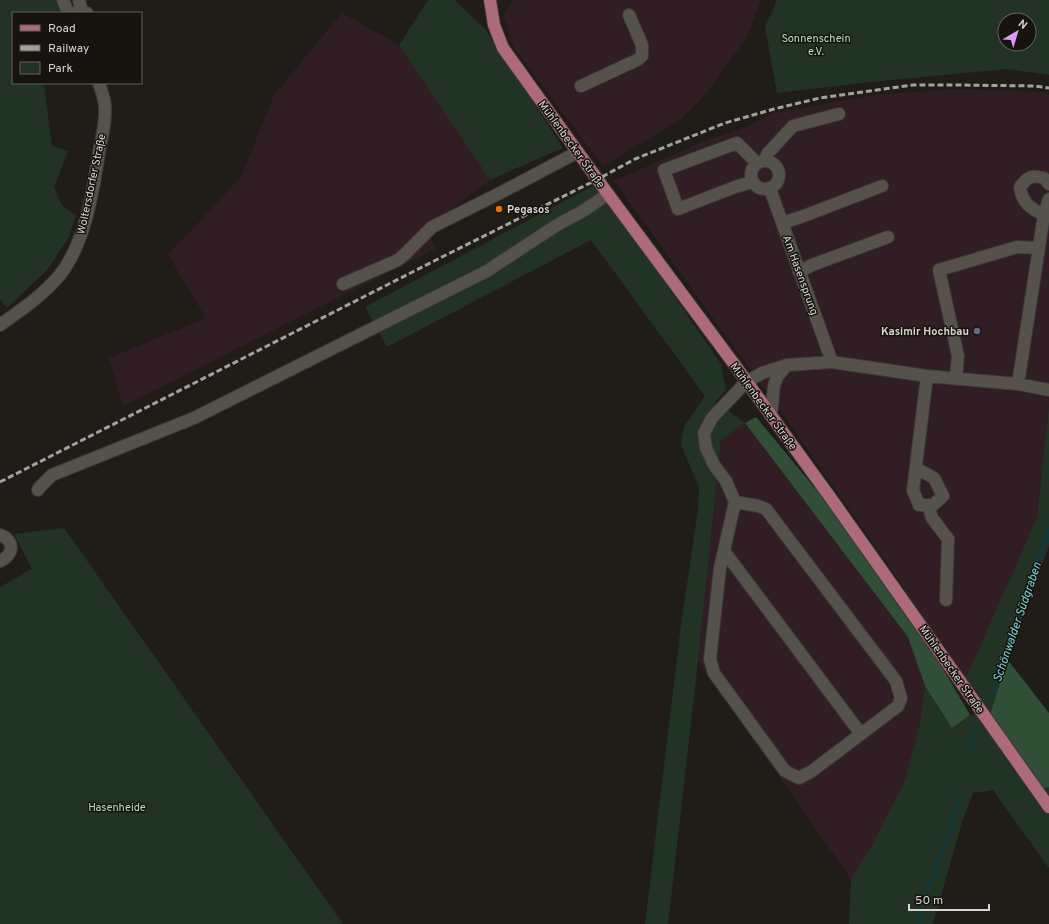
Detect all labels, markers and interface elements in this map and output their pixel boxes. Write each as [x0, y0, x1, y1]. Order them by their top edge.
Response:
legend [12, 12, 142, 84]
north arrow [997, 12, 1037, 52]
text: N [1015, 17, 1030, 33]
text: Road [48, 21, 76, 37]
park label: Sonnenschein e.V. [781, 32, 851, 59]
text: Railway [48, 41, 89, 57]
text: Park [48, 61, 73, 77]
street label: Mühlenbecker Straße [535, 98, 608, 191]
street label: Woltersdorfer Straße [74, 133, 109, 236]
place label: Pegasos [507, 203, 550, 217]
marker: Pegasos [494, 204, 504, 214]
street label: Am Hasensprung [779, 233, 821, 317]
place label: Kasimir Hochbau [881, 325, 969, 339]
marker: Kasimir Hochbau [972, 326, 982, 336]
street label: Mühlenbecker Straße [727, 360, 800, 453]
water label: Schönwalder Südgraben [990, 560, 1046, 684]
street label: Mühlenbecker Straße [915, 623, 987, 717]
park label: Hasenheide [88, 801, 146, 815]
scale bar [909, 886, 989, 912]
text: 50 m [915, 893, 943, 909]

